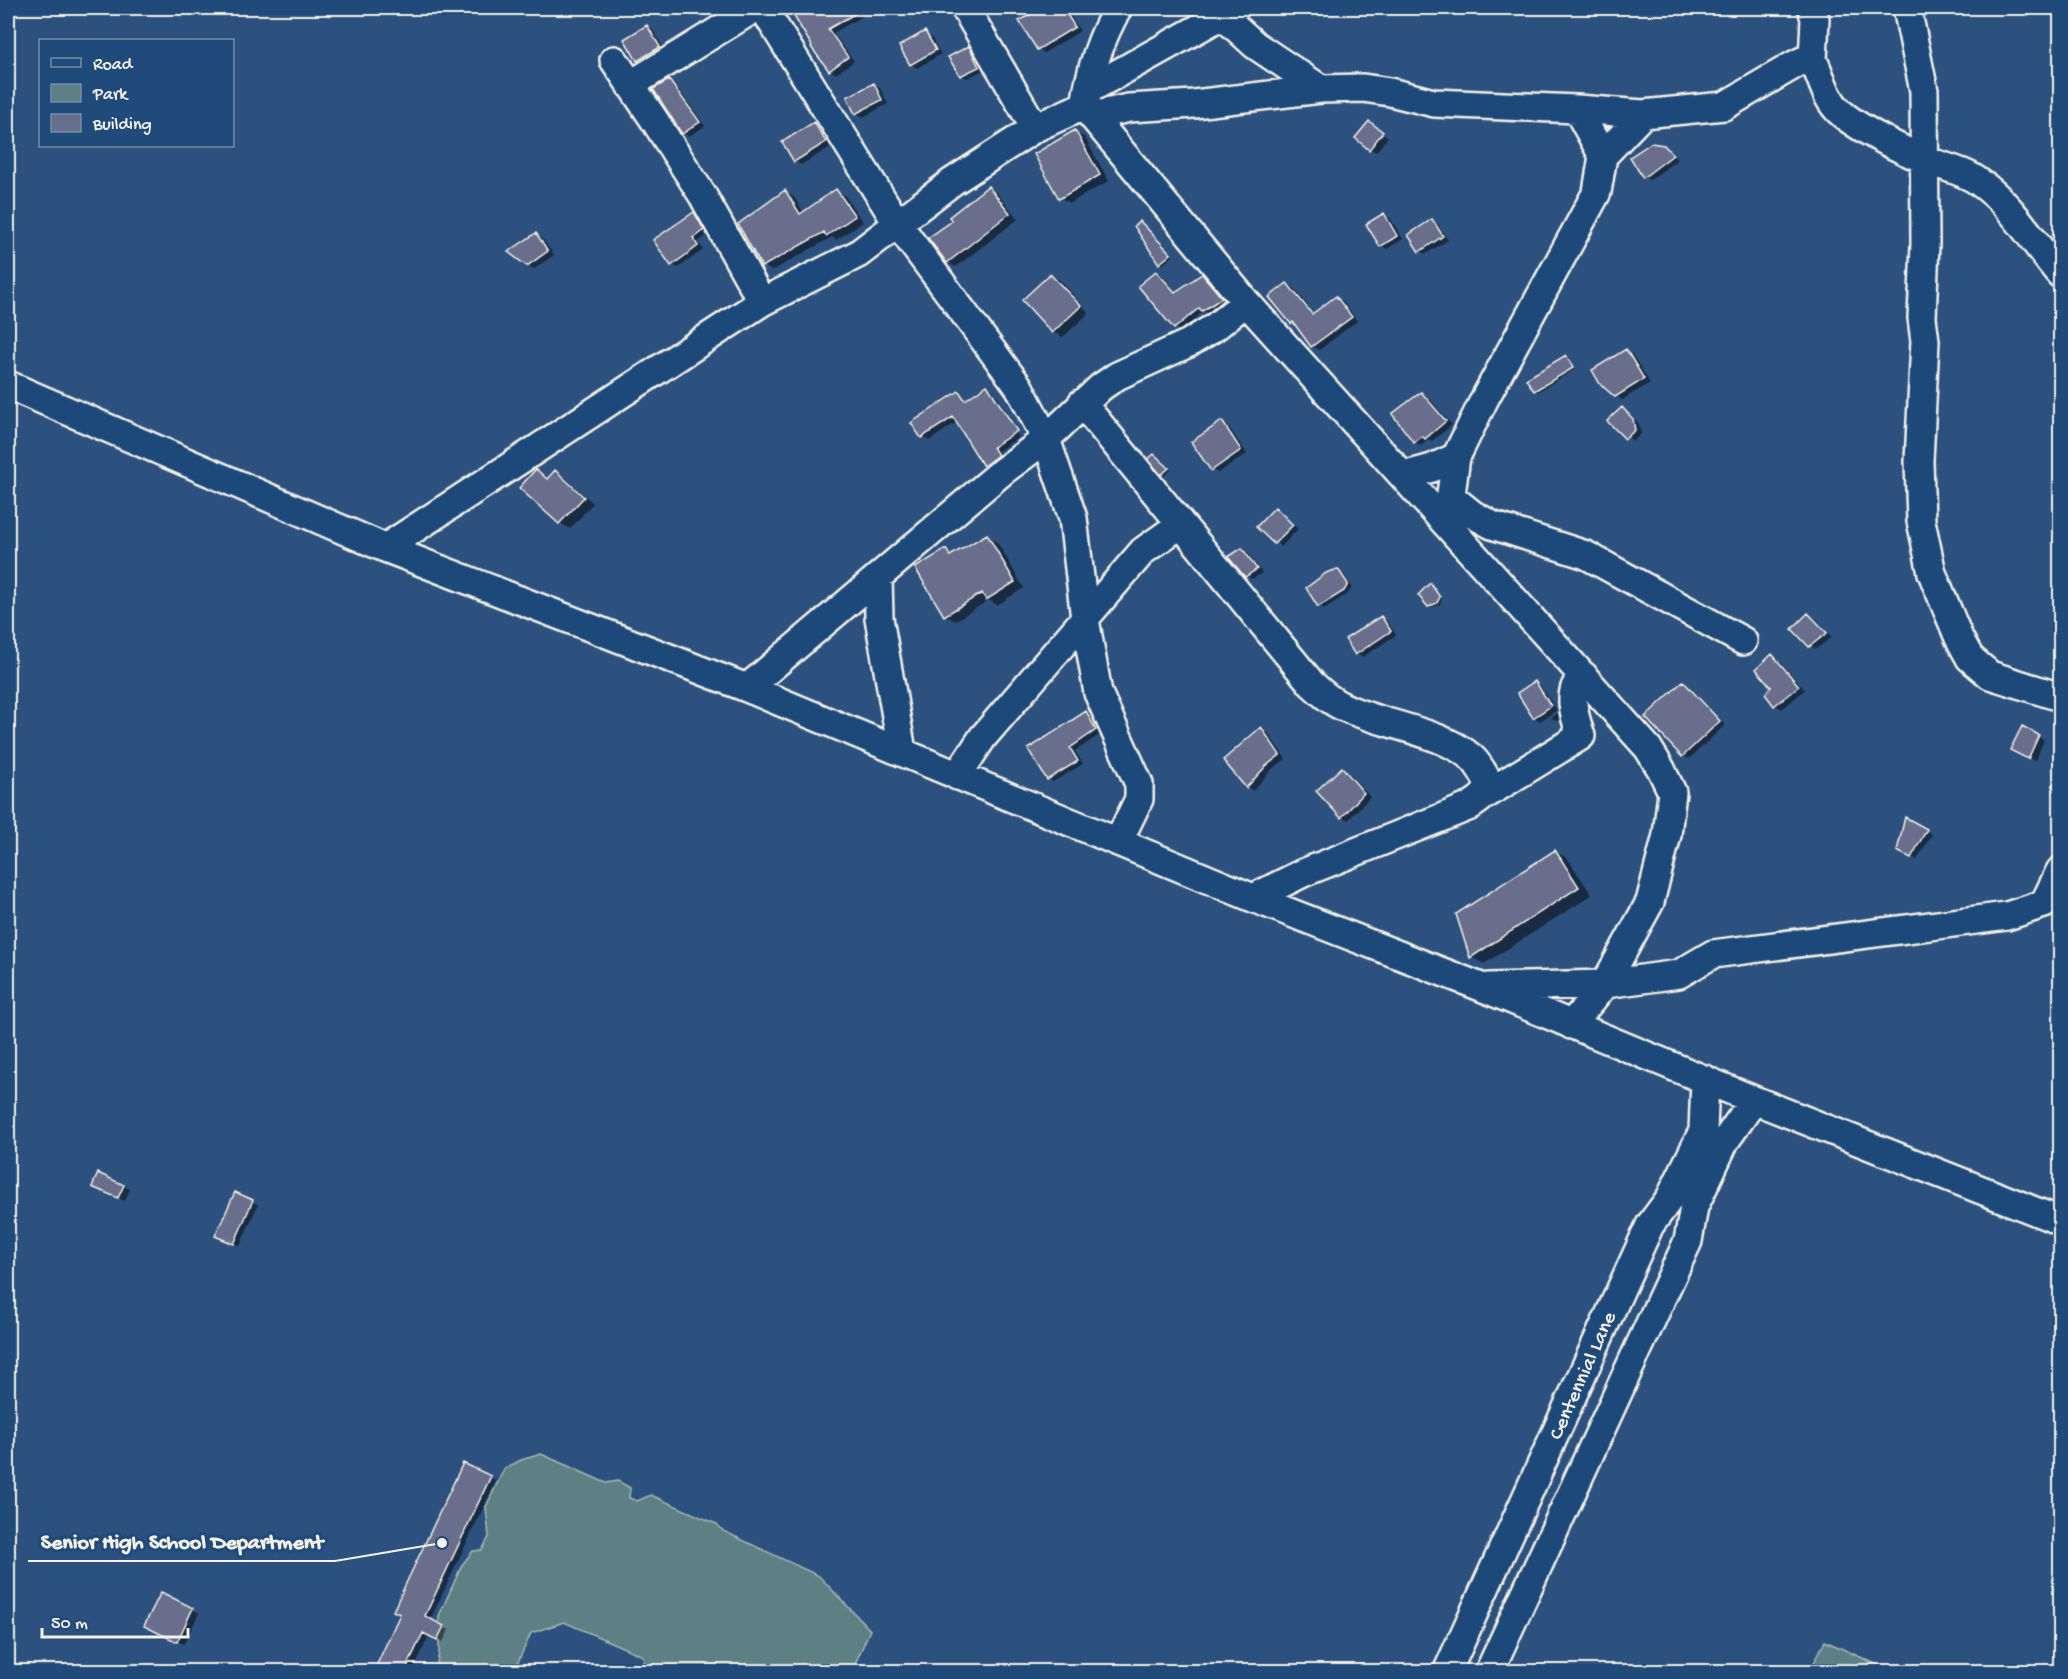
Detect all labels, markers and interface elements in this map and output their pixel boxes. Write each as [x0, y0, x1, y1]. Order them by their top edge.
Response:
legend [39, 39, 234, 147]
text: Road [93, 55, 134, 76]
text: Park [92, 85, 129, 106]
text: Building [92, 115, 152, 136]
street label: Centennial Lane [1545, 1307, 1624, 1444]
callout: Senior High School Department [28, 1521, 335, 1561]
text: Senior High School Department [41, 1531, 325, 1557]
scale bar [42, 1601, 188, 1639]
text: 50 m [51, 1614, 88, 1635]

